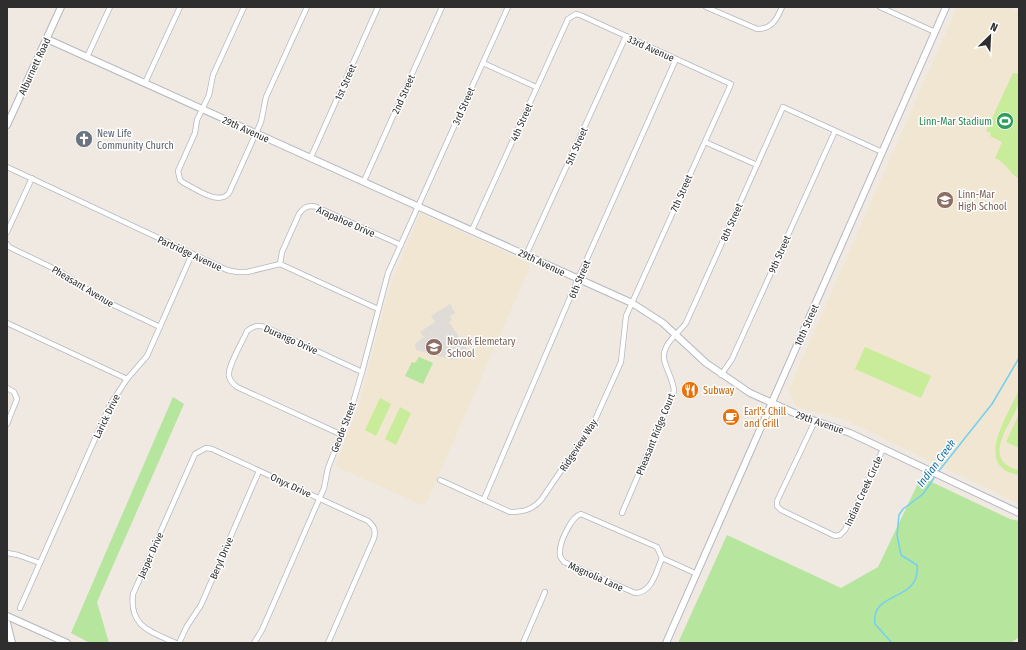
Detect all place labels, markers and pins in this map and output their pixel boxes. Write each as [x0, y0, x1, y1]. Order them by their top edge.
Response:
sports icon: Linn-Mar Stadium [995, 111, 1015, 131]
place label: Linn-Mar Stadium [919, 116, 992, 128]
place label: New Life Community Church [97, 128, 174, 152]
church icon: New Life Community Church [74, 129, 94, 149]
place label: Linn-Mar High School [958, 189, 1007, 213]
school or university icon: Linn-Mar High School [935, 190, 955, 210]
place label: Novak Elemetary School [447, 336, 516, 360]
school or university icon: Novak Elemetary School [424, 337, 444, 357]
restaurant icon: Subway [680, 380, 700, 400]
place label: Subway [703, 385, 735, 397]
place label: Earl's Chill and Grill [744, 406, 786, 430]
cafe icon: Earl's Chill and Grill [721, 407, 741, 427]

